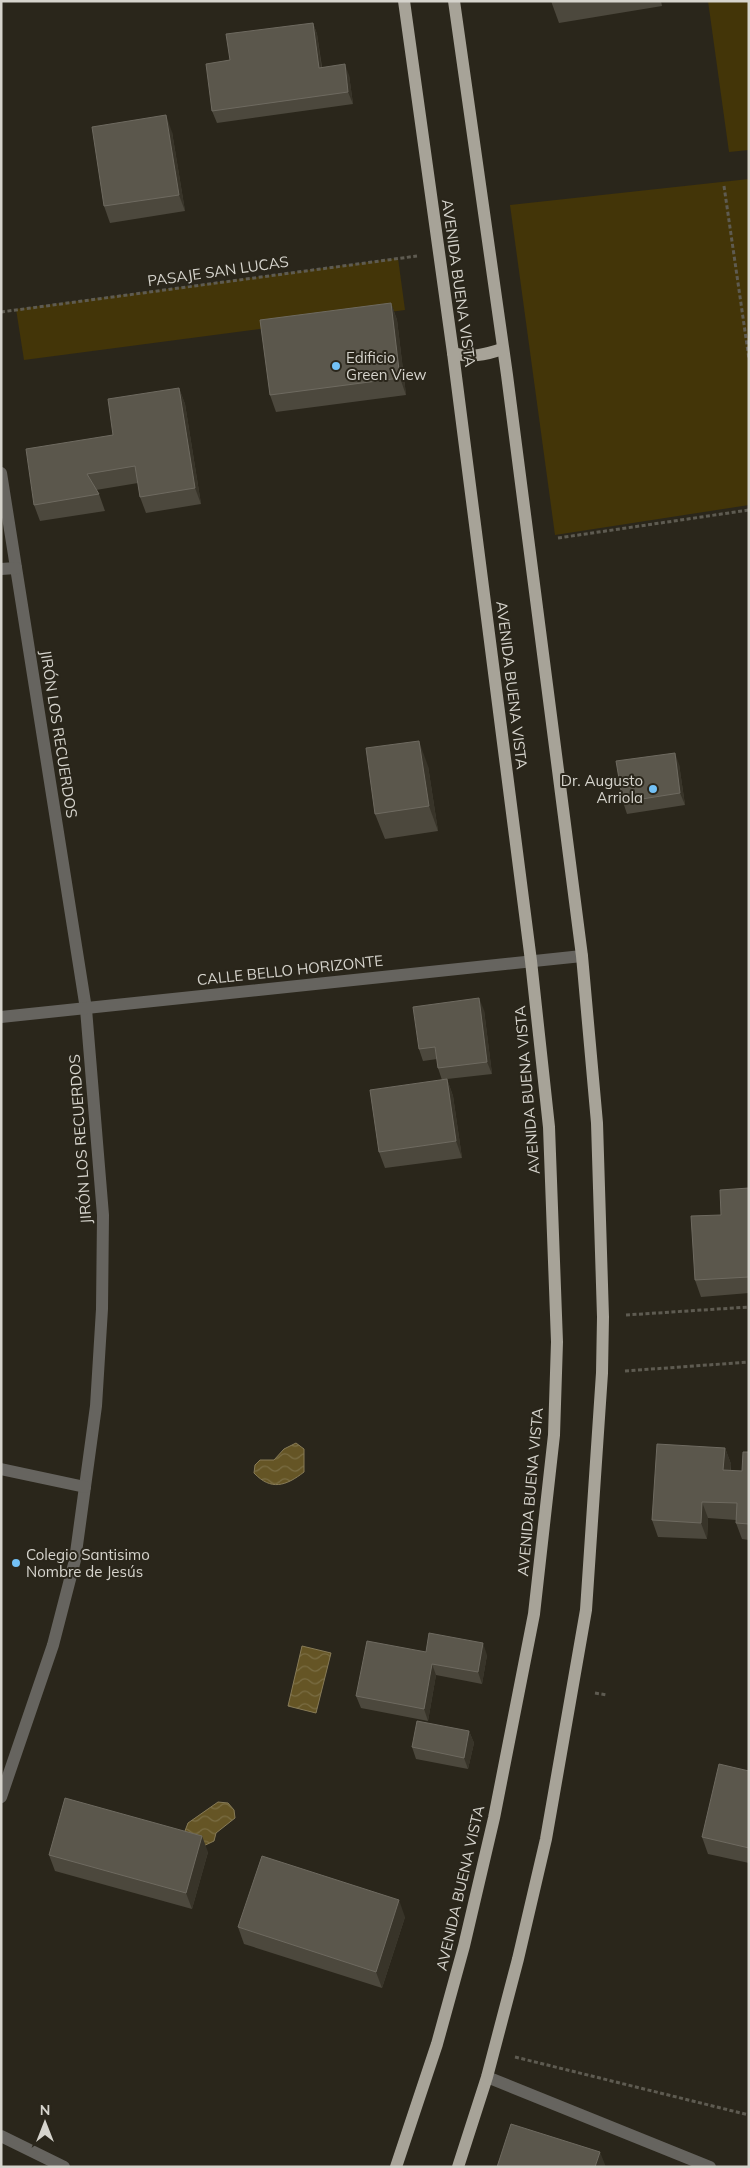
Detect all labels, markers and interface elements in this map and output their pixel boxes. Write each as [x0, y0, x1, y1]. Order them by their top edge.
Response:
street label: AVENIDA BUENA VISTA [438, 198, 480, 368]
street label: PASAJE SAN LUCAS [146, 252, 290, 290]
place label: Edificio Green View [346, 348, 426, 384]
marker: Edificio Green View [330, 360, 342, 372]
street label: AVENIDA BUENA VISTA [492, 600, 532, 770]
street label: JIRÓN LOS RECUERDOS [36, 649, 82, 819]
place label: Dr. Augusto Arriola [561, 771, 643, 807]
marker: Dr. Augusto Arriola [647, 783, 659, 795]
street label: CALLE BELLO HORIZONTE [196, 951, 384, 989]
street label: AVENIDA BUENA VISTA [510, 1005, 544, 1175]
street label: JIRÓN LOS RECUERDOS [65, 1054, 95, 1224]
street label: AVENIDA BUENA VISTA [513, 1407, 547, 1577]
place label: Colegio Santisimo Nombre de Jesús [26, 1545, 150, 1581]
marker: Colegio Santisimo Nombre de Jesús [10, 1557, 22, 1569]
street label: AVENIDA BUENA VISTA [432, 1803, 488, 1973]
north arrow [20, 2098, 70, 2148]
text: N [40, 2101, 50, 2119]

